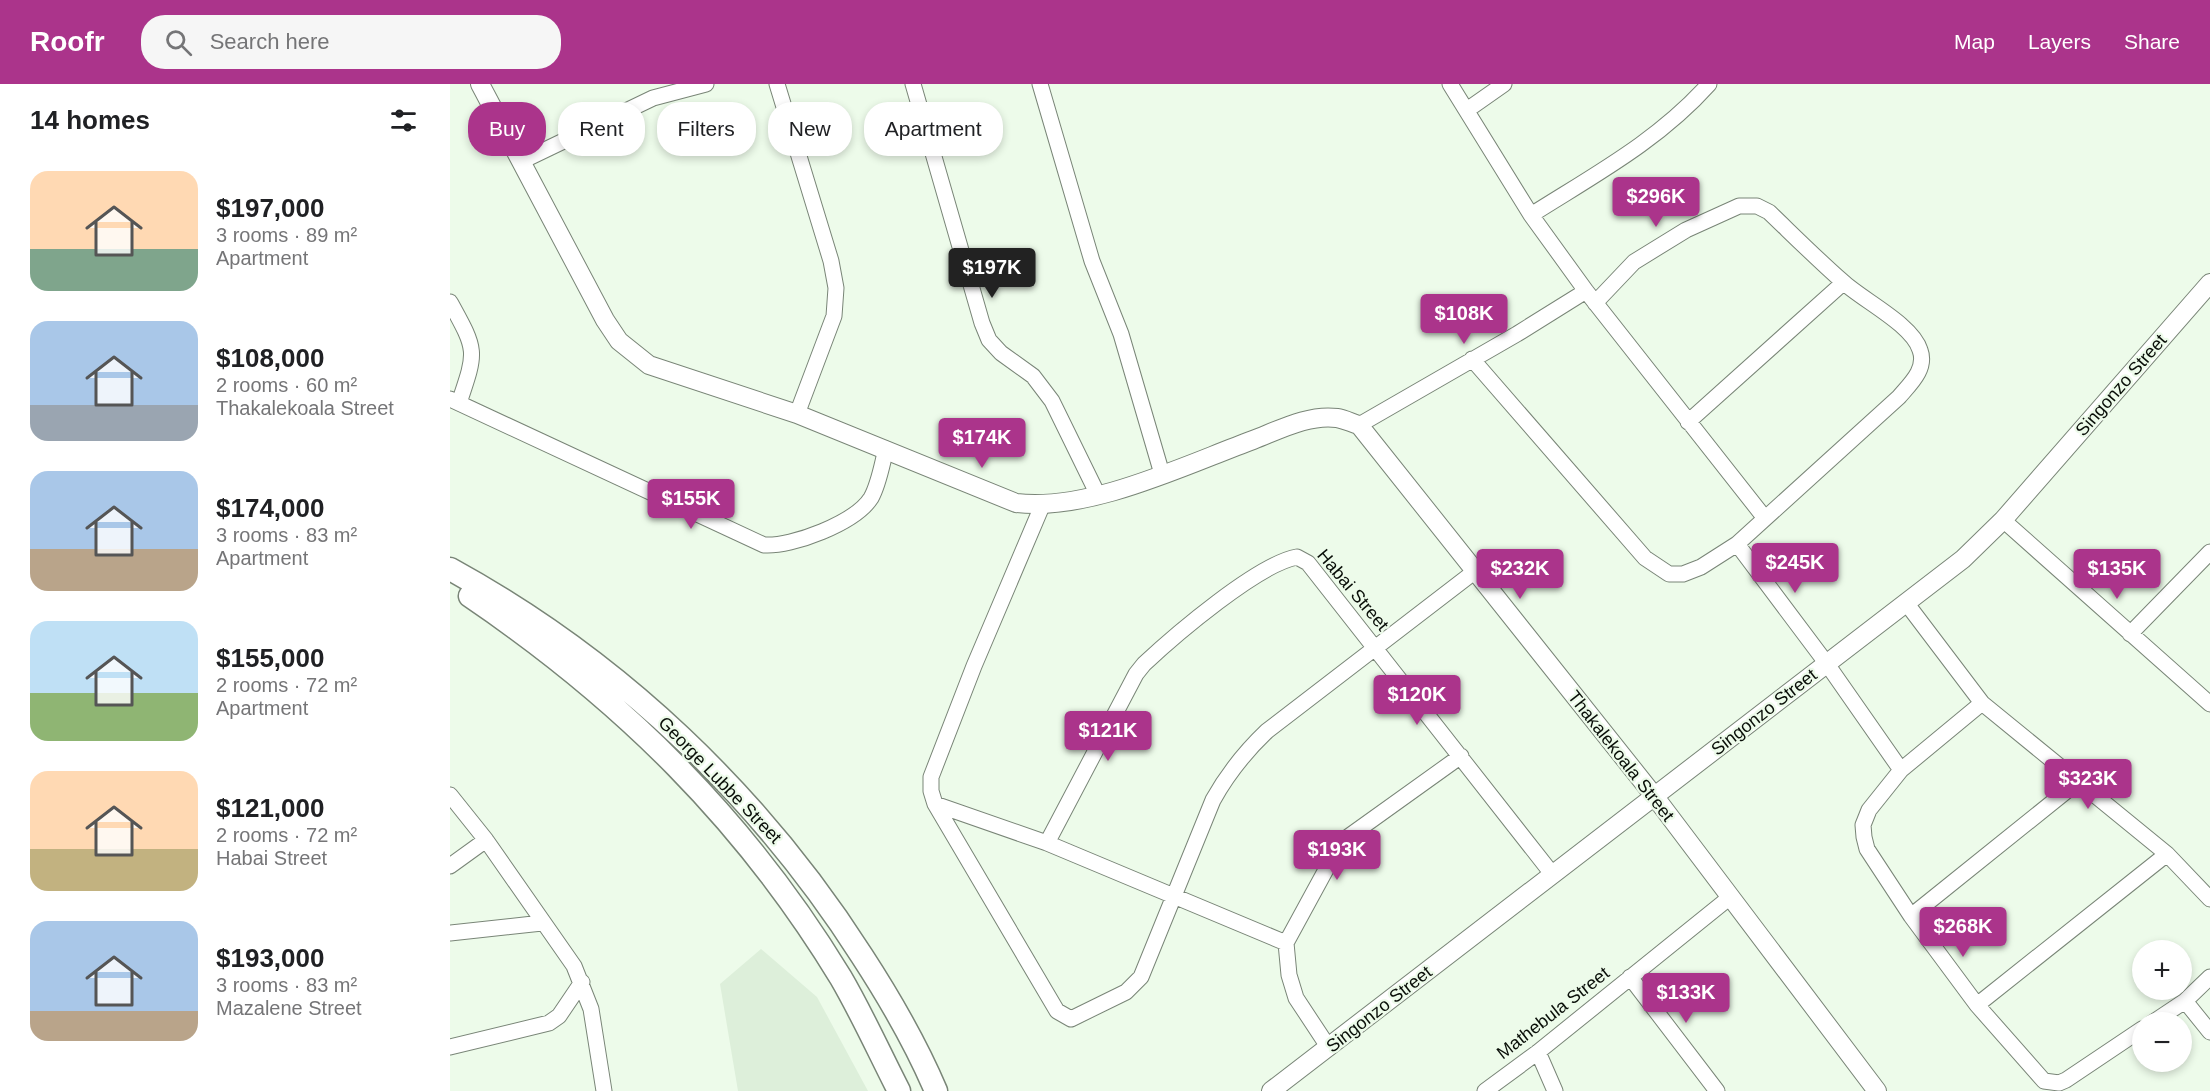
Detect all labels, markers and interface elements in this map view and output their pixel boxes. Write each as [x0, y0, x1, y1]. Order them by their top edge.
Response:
search box [141, 15, 561, 69]
text: Roofr [30, 26, 105, 57]
icon: search [162, 26, 195, 59]
text: Search here [210, 29, 330, 54]
text: Map [1954, 30, 1995, 53]
text: Layers [2028, 30, 2091, 53]
text: Share [2124, 30, 2180, 53]
chip: Buy [468, 102, 546, 156]
chip: Rent [558, 102, 645, 156]
chip: Filters [657, 102, 756, 156]
chip: New [768, 102, 852, 156]
chip: Apartment [864, 102, 1003, 156]
icon: filters [387, 104, 420, 137]
text: 14 homes [30, 105, 150, 135]
pin: $296K [1614, 177, 1698, 228]
text: $296K [1627, 185, 1685, 207]
text: $197,000 [216, 193, 324, 223]
icon: home [78, 195, 150, 267]
text: 3 rooms · 89 m² [216, 224, 357, 246]
text: Apartment [216, 247, 308, 269]
pin: $197K [950, 248, 1034, 299]
text: $197K [963, 256, 1021, 278]
pin: $108K [1422, 294, 1506, 345]
text: $108K [1435, 302, 1493, 324]
street label: Singonzo Street [2071, 330, 2171, 440]
text: $108,000 [216, 343, 324, 373]
icon: home [78, 345, 150, 417]
text: 2 rooms · 60 m² [216, 374, 357, 396]
text: Thakalekoala Street [216, 397, 394, 419]
pin: $174K [940, 418, 1024, 469]
text: $174K [953, 426, 1011, 448]
pin: $155K [649, 479, 733, 530]
text: $155K [662, 487, 720, 509]
text: $174,000 [216, 493, 324, 523]
icon: home [78, 495, 150, 567]
text: 3 rooms · 83 m² [216, 524, 357, 546]
pin: $245K [1753, 543, 1837, 594]
street label: Habai Street [1313, 545, 1393, 635]
text: Apartment [216, 547, 308, 569]
pin: $232K [1478, 549, 1562, 600]
pin: $135K [2075, 549, 2159, 600]
text: $245K [1766, 551, 1824, 573]
text: $232K [1491, 557, 1549, 579]
text: $135K [2088, 557, 2146, 579]
text: $155,000 [216, 643, 324, 673]
icon: home [78, 645, 150, 717]
street label: Singonzo Street [1707, 665, 1821, 759]
text: 2 rooms · 72 m² [216, 674, 357, 696]
pin: $120K [1375, 675, 1459, 726]
text: $120K [1388, 683, 1446, 705]
street label: Thakalekoala Street [1564, 687, 1678, 825]
text: Apartment [216, 697, 308, 719]
pin: $121K [1066, 711, 1150, 762]
street label: George Lubbe Street [654, 713, 786, 847]
text: $121K [1079, 719, 1137, 741]
pin: $323K [2046, 759, 2130, 810]
text: $323K [2059, 767, 2117, 789]
text: $121,000 [216, 793, 324, 823]
icon: home [78, 795, 150, 867]
text: 2 rooms · 72 m² [216, 824, 357, 846]
pin: $193K [1295, 830, 1379, 881]
text: $193K [1308, 838, 1366, 860]
text: Habai Street [216, 847, 327, 869]
pin: $268K [1921, 907, 2005, 958]
text: $268K [1934, 915, 1992, 937]
map controls [2132, 940, 2192, 1072]
button: + [2132, 940, 2192, 1000]
text: $193,000 [216, 943, 324, 973]
icon: home [78, 945, 150, 1017]
street label: Singonzo Street [1322, 962, 1436, 1056]
street label: Mathebula Street [1493, 963, 1613, 1063]
pin: $133K [1644, 973, 1728, 1024]
text: 3 rooms · 83 m² [216, 974, 357, 996]
text: $133K [1657, 981, 1715, 1003]
text: Mazalene Street [216, 997, 362, 1019]
button: − [2132, 1012, 2192, 1072]

